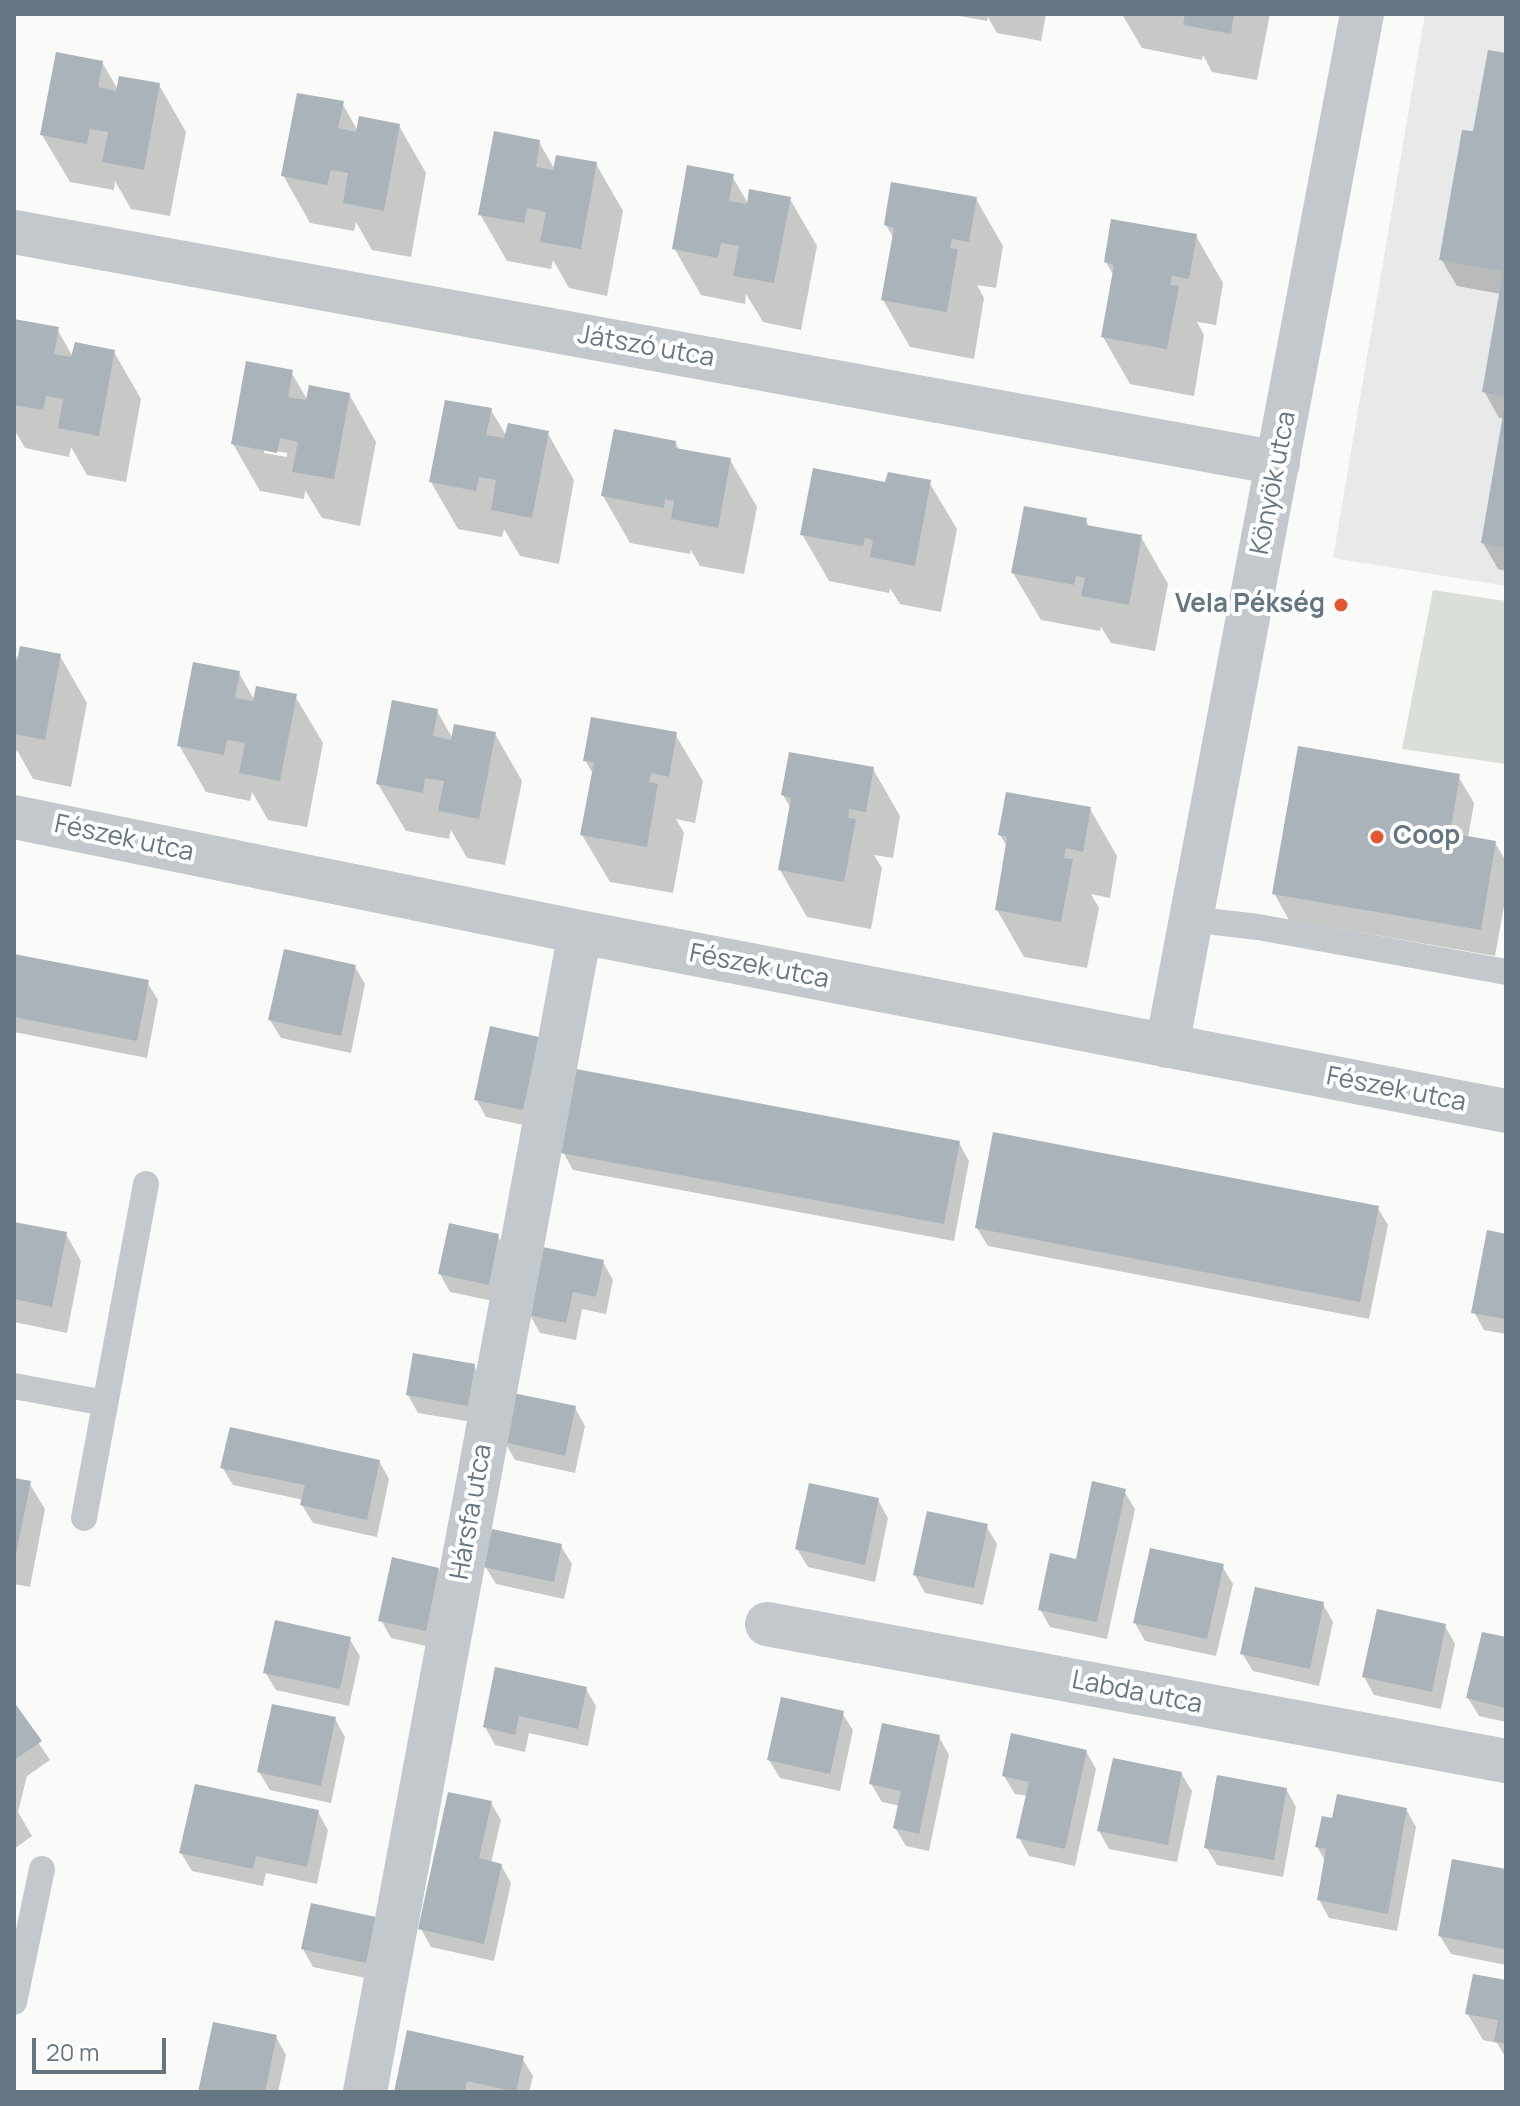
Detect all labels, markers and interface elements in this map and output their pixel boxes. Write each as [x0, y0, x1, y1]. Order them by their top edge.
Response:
street label: Játszó utca [575, 320, 717, 374]
street label: Könyök utca [1245, 409, 1303, 557]
place label: Vela Pékség [1175, 589, 1325, 621]
marker: Vela Pékség [1332, 596, 1350, 614]
street label: Fészek utca [52, 809, 196, 869]
place label: Coop [1393, 821, 1460, 853]
marker: Coop [1368, 828, 1386, 846]
street label: Fészek utca [687, 938, 831, 996]
street label: Fészek utca [1324, 1061, 1468, 1119]
street label: Hársfa utca [445, 1442, 499, 1582]
street label: Labda utca [1069, 1665, 1205, 1721]
scale bar [36, 2022, 170, 2072]
text: 20 m [46, 2035, 99, 2068]

